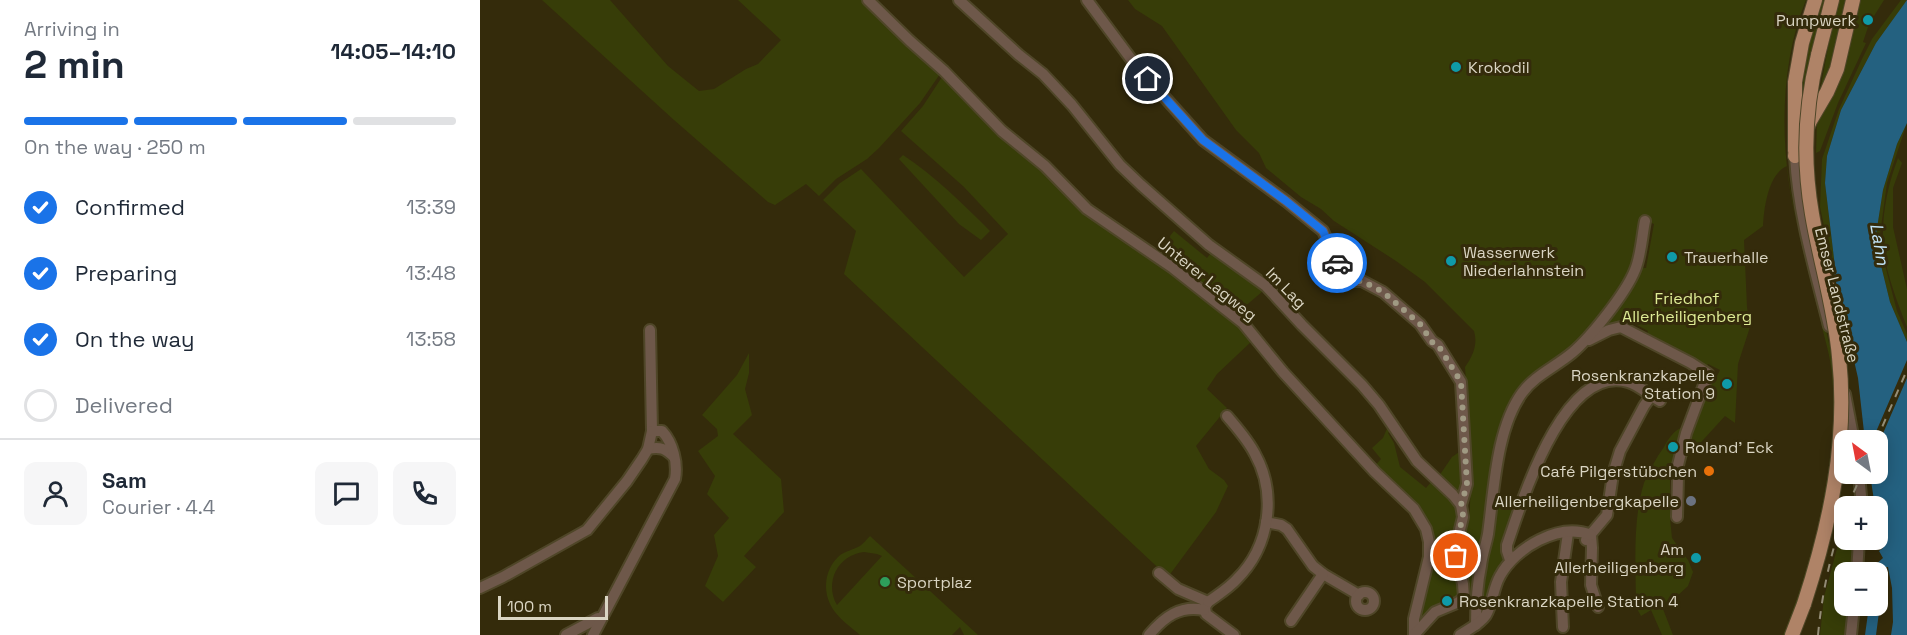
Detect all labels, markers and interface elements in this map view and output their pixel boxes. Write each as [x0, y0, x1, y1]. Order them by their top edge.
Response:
place label: Pumpwerk [1776, 10, 1856, 31]
marker: Pumpwerk [1861, 13, 1875, 27]
text: Arriving in [24, 16, 120, 42]
text: 14:05–14:10 [331, 37, 456, 65]
text: 2 min [24, 40, 125, 89]
pin [1122, 53, 1173, 104]
place label: Krokodil [1468, 57, 1530, 78]
marker: Krokodil [1449, 60, 1463, 74]
icon: home [1131, 62, 1164, 95]
text: On the way · 250 m [24, 134, 206, 160]
icon: check [24, 191, 57, 224]
text: Confirmed [75, 193, 185, 221]
text: 13:39 [406, 194, 456, 220]
water label: Lahn [1865, 221, 1895, 268]
street label: Emser Landstraße [1810, 225, 1864, 365]
street label: Unterer Lagweg [1153, 232, 1261, 326]
courier [1307, 233, 1367, 293]
place label: Wasserwerk Niederlahnstein [1463, 242, 1584, 281]
icon: car [1321, 247, 1354, 280]
place label: Trauerhalle [1684, 247, 1769, 268]
marker: Trauerhalle [1665, 250, 1679, 264]
marker: Wasserwerk Niederlahnstein [1444, 254, 1458, 268]
icon: check [24, 257, 57, 290]
text: Preparing [75, 259, 177, 287]
text: 13:48 [406, 260, 456, 286]
street label: Im Lag [1261, 263, 1311, 313]
park label: Friedhof Allerheiligenberg [1622, 288, 1752, 327]
icon: check [24, 323, 57, 356]
text: On the way [75, 325, 194, 353]
text: 13:58 [406, 326, 456, 352]
place label: Rosenkranzkapelle Station 9 [1571, 365, 1715, 404]
marker: Rosenkranzkapelle Station 9 [1720, 377, 1734, 391]
text: Delivered [75, 391, 173, 419]
north arrow [1834, 430, 1888, 484]
map controls [1834, 430, 1888, 616]
place label: Roland' Eck [1685, 437, 1774, 458]
marker: Roland' Eck [1666, 440, 1680, 454]
place label: Café Pilgerstübchen [1540, 461, 1697, 482]
button: person [24, 462, 87, 525]
button: chat [315, 462, 378, 525]
button: phone [393, 462, 456, 525]
marker: Café Pilgerstübchen [1702, 464, 1716, 478]
text: Sam [102, 466, 147, 494]
place label: Allerheiligenbergkapelle [1494, 491, 1679, 512]
text: Courier · 4.4 [102, 494, 215, 520]
marker: Allerheiligenbergkapelle [1684, 494, 1698, 508]
button: + [1834, 496, 1888, 550]
pin [1430, 530, 1481, 581]
icon: bag [1439, 539, 1472, 572]
place label: Am Allerheiligenberg [1554, 539, 1684, 578]
marker: Am Allerheiligenberg [1689, 551, 1703, 565]
button: − [1834, 562, 1888, 616]
place label: Sportplaz [897, 572, 972, 593]
marker: Sportplaz [878, 575, 892, 589]
place label: Rosenkranzkapelle Station 4 [1459, 591, 1678, 612]
scale bar [498, 593, 608, 620]
marker: Rosenkranzkapelle Station 4 [1440, 594, 1454, 608]
text: 100 m [507, 596, 552, 617]

